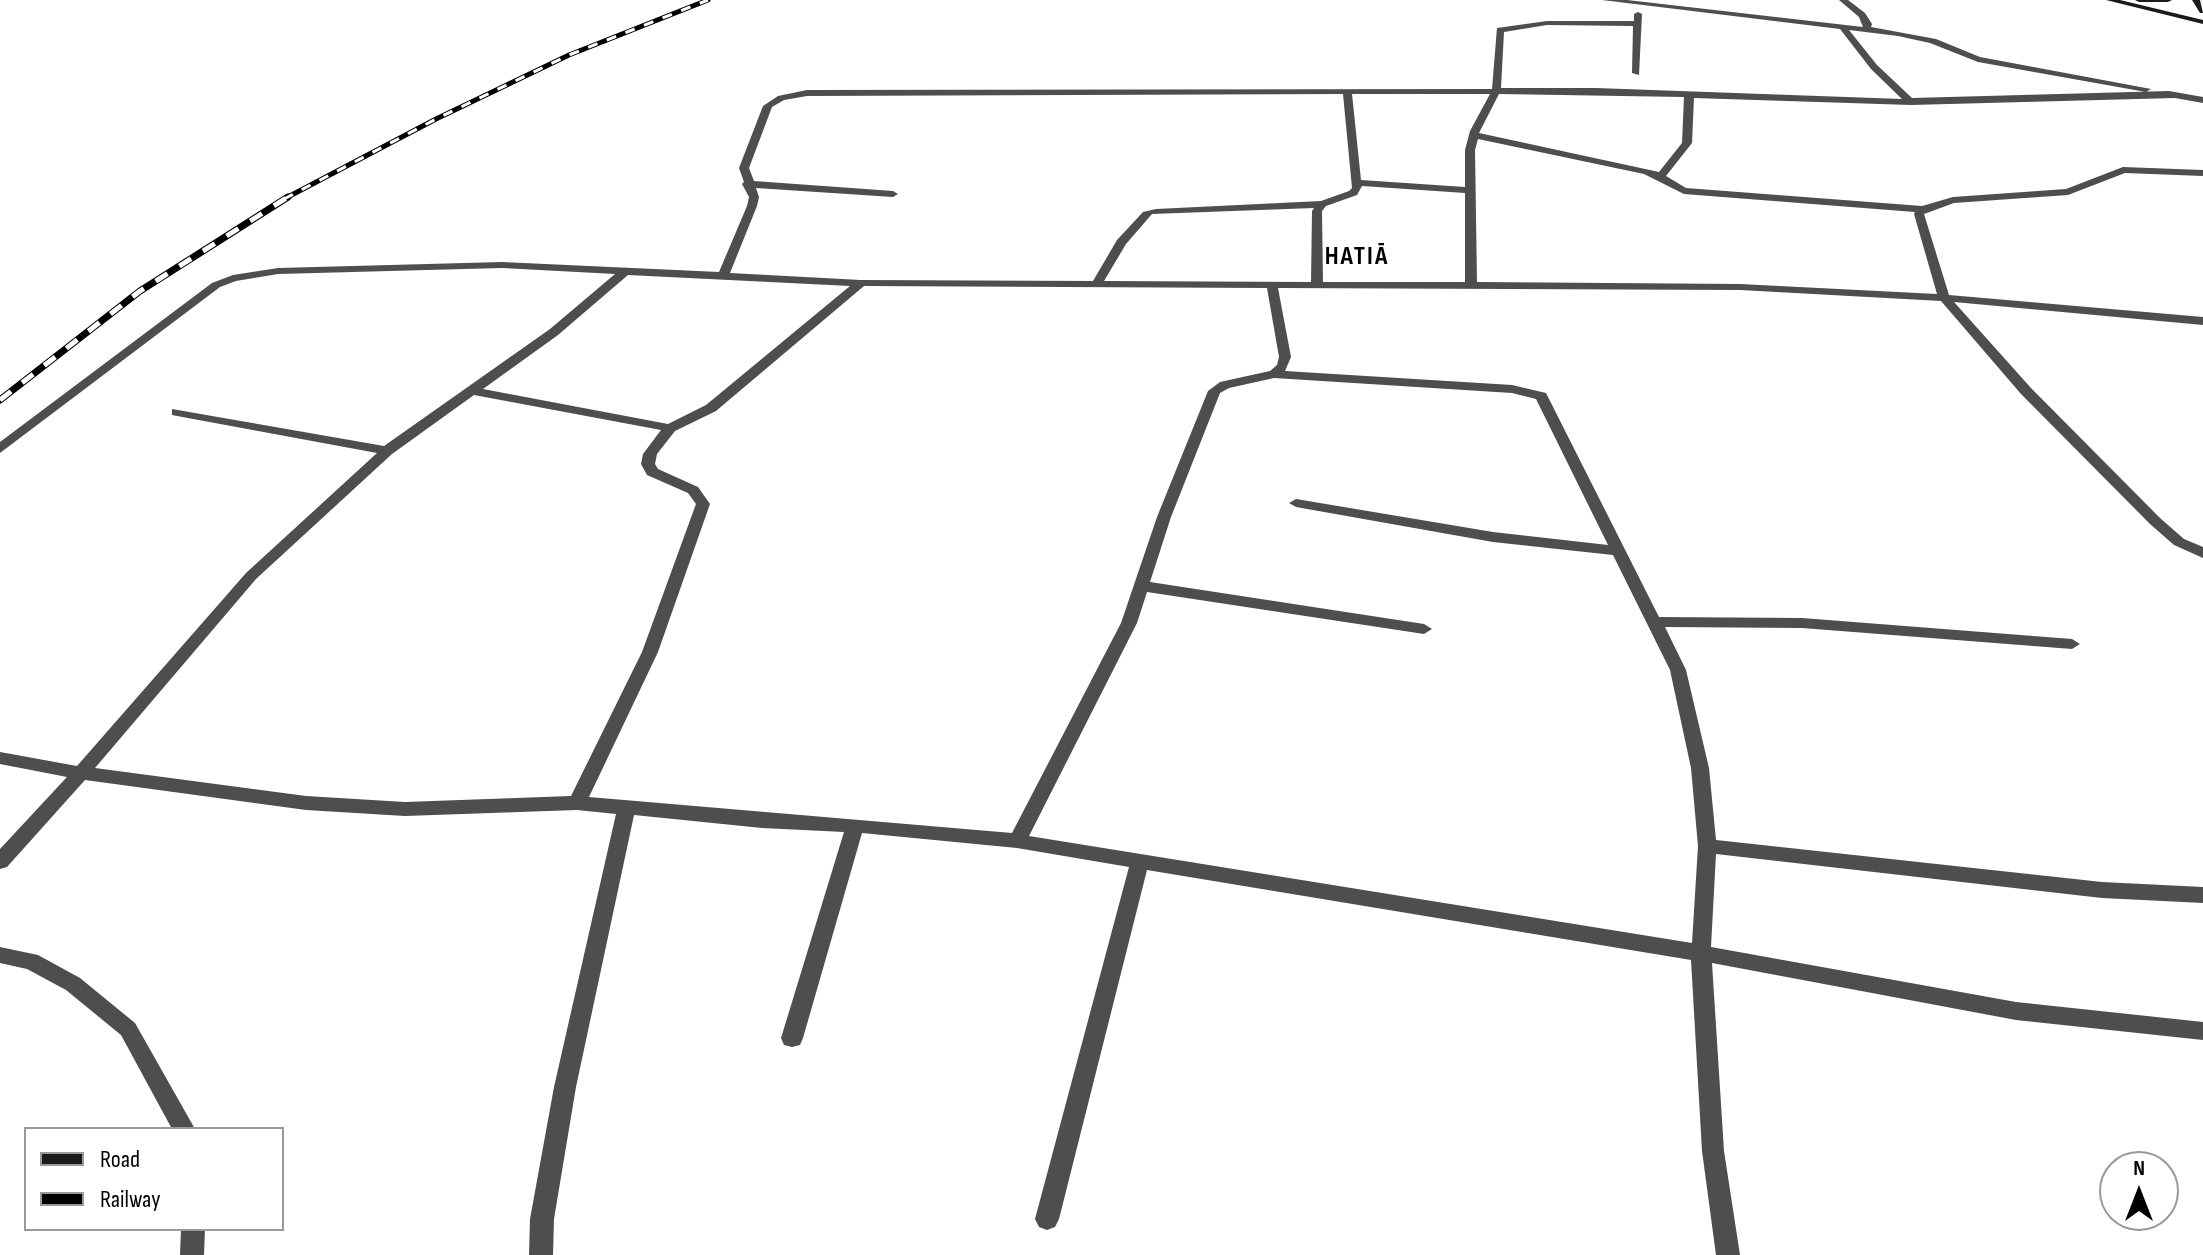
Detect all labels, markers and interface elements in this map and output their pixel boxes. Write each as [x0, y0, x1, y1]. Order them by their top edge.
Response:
district label: HATIĀ [1325, 241, 1389, 273]
legend [24, 1127, 284, 1231]
text: Road [100, 1145, 140, 1174]
north arrow [2099, 1151, 2179, 1231]
text: N [2133, 1155, 2145, 1182]
text: Railway [100, 1185, 160, 1214]

